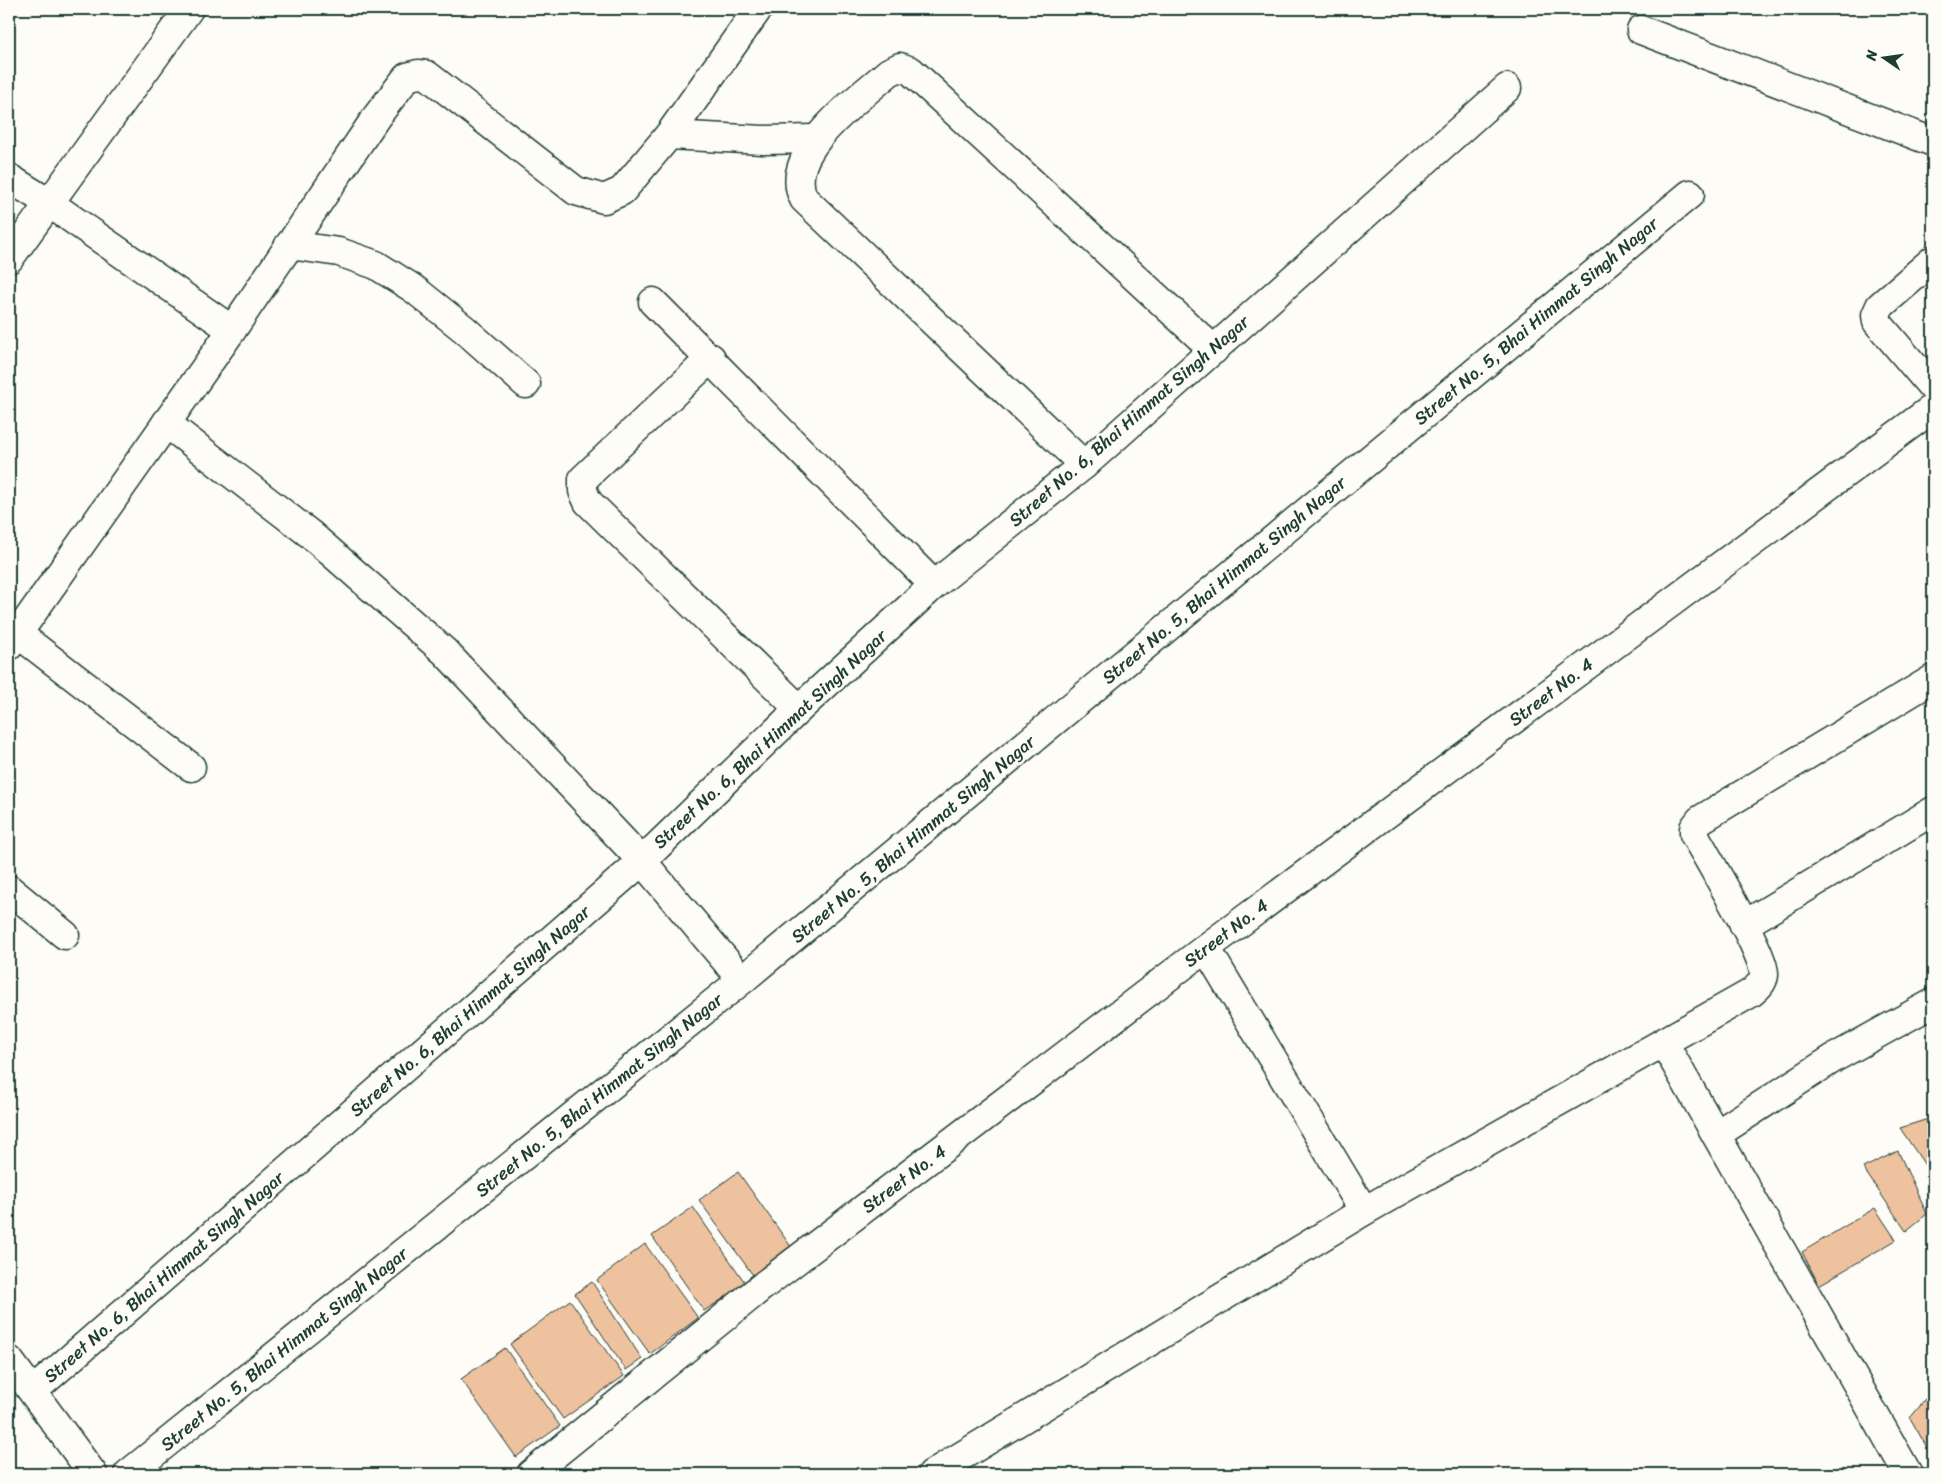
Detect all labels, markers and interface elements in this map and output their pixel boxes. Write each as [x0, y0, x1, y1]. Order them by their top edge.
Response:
north arrow [1860, 32, 1910, 82]
text: N [1858, 47, 1885, 64]
street label: Street No. 5, Bhai Himmat Singh Nagar [1406, 207, 1667, 433]
street label: Street No. 6, Bhai Himmat Singh Nagar [1001, 306, 1258, 535]
street label: Street No. 5, Bhai Himmat Singh Nagar [1094, 466, 1355, 692]
street label: Street No. 6, Bhai Himmat Singh Nagar [645, 620, 896, 857]
street label: Street No. 4 [1502, 649, 1600, 735]
street label: Street No. 5, Bhai Himmat Singh Nagar [783, 725, 1044, 951]
street label: Street No. 4 [1177, 890, 1275, 976]
street label: Street No. 6, Bhai Himmat Singh Nagar [342, 896, 599, 1125]
street label: Street No. 5, Bhai Himmat Singh Nagar [468, 983, 731, 1206]
street label: Street No. 4 [855, 1136, 953, 1222]
street label: Street No. 6, Bhai Himmat Singh Nagar [36, 1162, 293, 1391]
street label: Street No. 5, Bhai Himmat Singh Nagar [153, 1237, 416, 1460]

